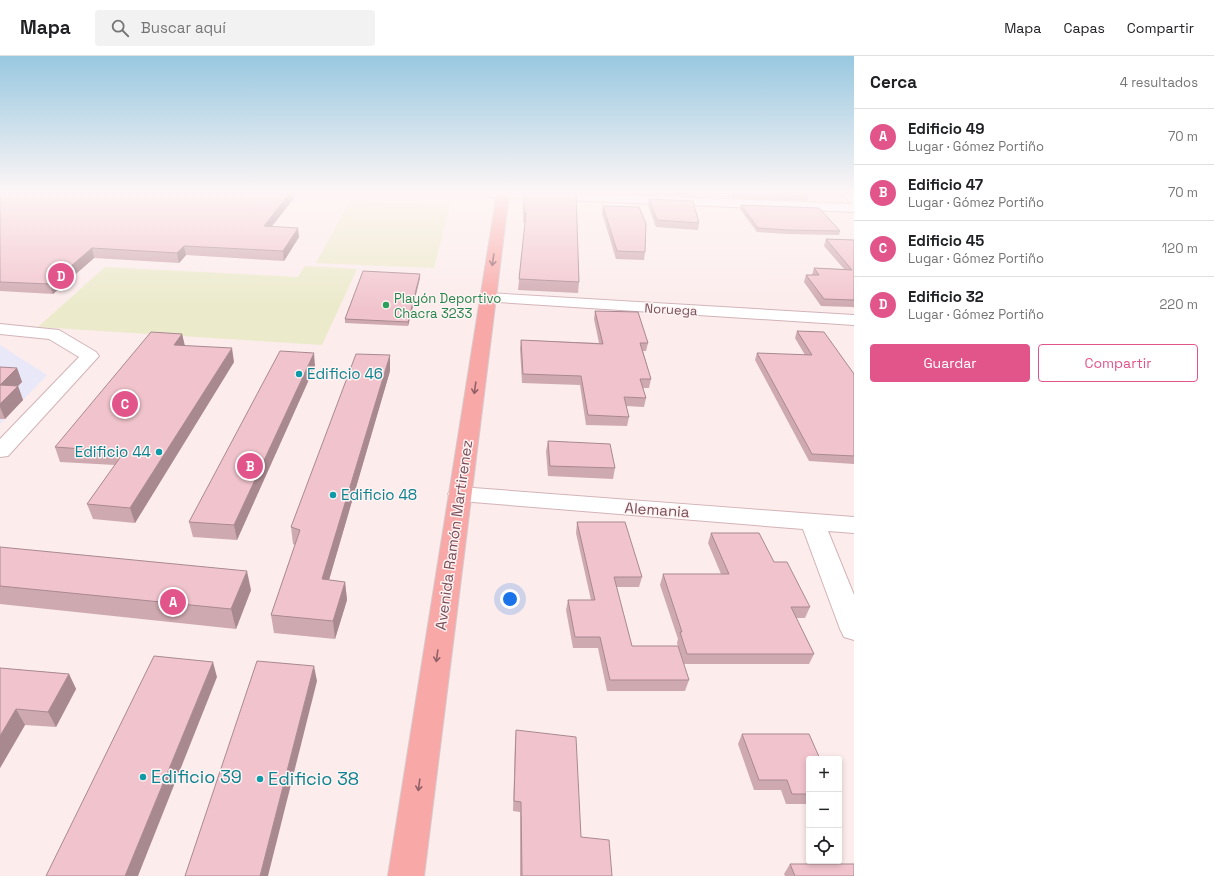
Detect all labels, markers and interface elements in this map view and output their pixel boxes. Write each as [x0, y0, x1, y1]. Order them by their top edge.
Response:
search box [95, 10, 375, 46]
text: Mapa [20, 15, 71, 40]
icon: search [109, 17, 131, 39]
text: Buscar aquí [141, 18, 226, 37]
text: Mapa [1004, 19, 1041, 37]
text: Capas [1063, 19, 1105, 37]
text: Compartir [1127, 19, 1194, 37]
text: Cerca [870, 71, 917, 93]
text: 4 resultados [1120, 74, 1198, 91]
text: Edificio 49 [908, 119, 985, 138]
text: A [879, 128, 887, 145]
text: 70 m [1168, 128, 1198, 145]
text: Lugar · Gómez Portiño [908, 138, 1044, 155]
text: Edificio 47 [908, 175, 983, 194]
text: B [879, 184, 887, 201]
text: 70 m [1168, 184, 1198, 201]
text: Lugar · Gómez Portiño [908, 194, 1044, 211]
text: Edificio 45 [908, 231, 984, 250]
text: C [879, 240, 887, 257]
text: 120 m [1162, 240, 1198, 257]
text: Lugar · Gómez Portiño [908, 250, 1044, 267]
one-way arrow [489, 253, 497, 266]
pin: D [48, 261, 74, 291]
text: Edificio 32 [908, 287, 984, 306]
place label: Playón Deportivo Chacra 3233 [394, 290, 501, 322]
text: D [879, 296, 887, 313]
text: 220 m [1159, 296, 1198, 313]
marker: Playón Deportivo Chacra 3233 [381, 300, 391, 310]
street label: Noruega [644, 300, 698, 319]
text: Lugar · Gómez Portiño [908, 306, 1044, 323]
button: Guardar [870, 344, 1030, 382]
button: Compartir [1038, 344, 1198, 382]
place label: Edificio 46 [307, 364, 383, 383]
marker: Edificio 46 [294, 369, 304, 379]
one-way arrow [471, 382, 479, 395]
pin: C [112, 389, 138, 419]
street label: Avenida Ramón Martirenez [431, 439, 476, 631]
place label: Edificio 44 [75, 442, 151, 461]
marker: Edificio 44 [154, 447, 164, 457]
pin: B [237, 451, 263, 481]
place label: Edificio 48 [341, 485, 417, 504]
marker: Edificio 48 [328, 490, 338, 500]
street label: Alemania [624, 498, 691, 521]
pin: A [160, 587, 186, 617]
your location [500, 589, 520, 609]
one-way arrow [433, 649, 441, 662]
map controls [806, 756, 842, 864]
button: + [806, 756, 842, 792]
place label: Edificio 39 [151, 765, 242, 788]
place label: Edificio 38 [268, 767, 359, 790]
marker: Edificio 39 [138, 772, 148, 782]
marker: Edificio 38 [255, 774, 265, 784]
one-way arrow [415, 778, 423, 791]
button: − [806, 792, 842, 828]
button: locate [806, 828, 842, 864]

